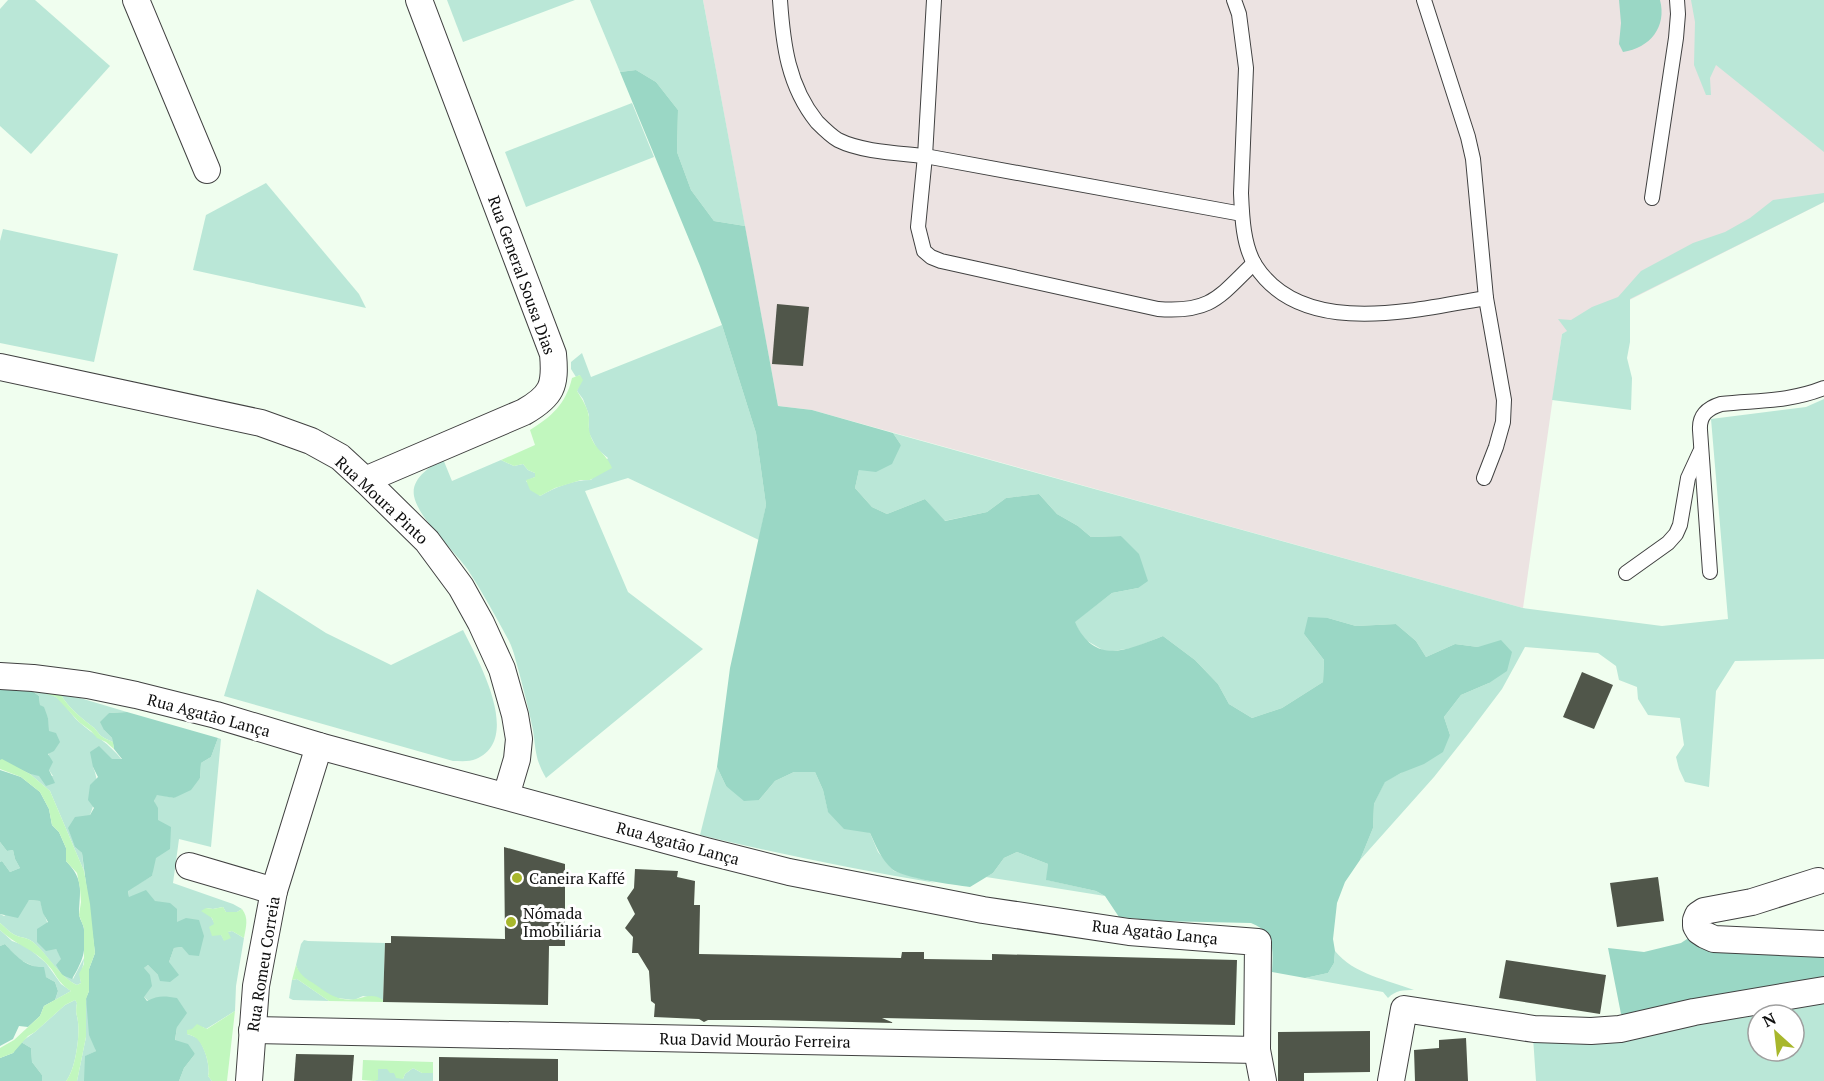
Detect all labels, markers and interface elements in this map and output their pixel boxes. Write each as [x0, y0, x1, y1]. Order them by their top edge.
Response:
street label: Rua General Sousa Dias [483, 193, 561, 358]
street label: Rua Moura Pinto [331, 451, 433, 549]
street label: Rua Agatão Lança [145, 688, 273, 742]
street label: Rua Agatão Lança [614, 816, 742, 870]
place label: Caneira Kaffé [529, 867, 625, 889]
marker: Caneira Kaffé [510, 871, 524, 885]
street label: Rua Romeu Correia [241, 895, 285, 1033]
place label: Nómada Imobiliária [523, 902, 602, 942]
street label: Rua Agatão Lança [1091, 914, 1219, 950]
marker: Nómada Imobiliária [504, 915, 518, 929]
north arrow [1746, 1003, 1806, 1063]
text: N [1759, 1007, 1780, 1032]
street label: Rua David Mourão Ferreira [659, 1027, 851, 1053]

